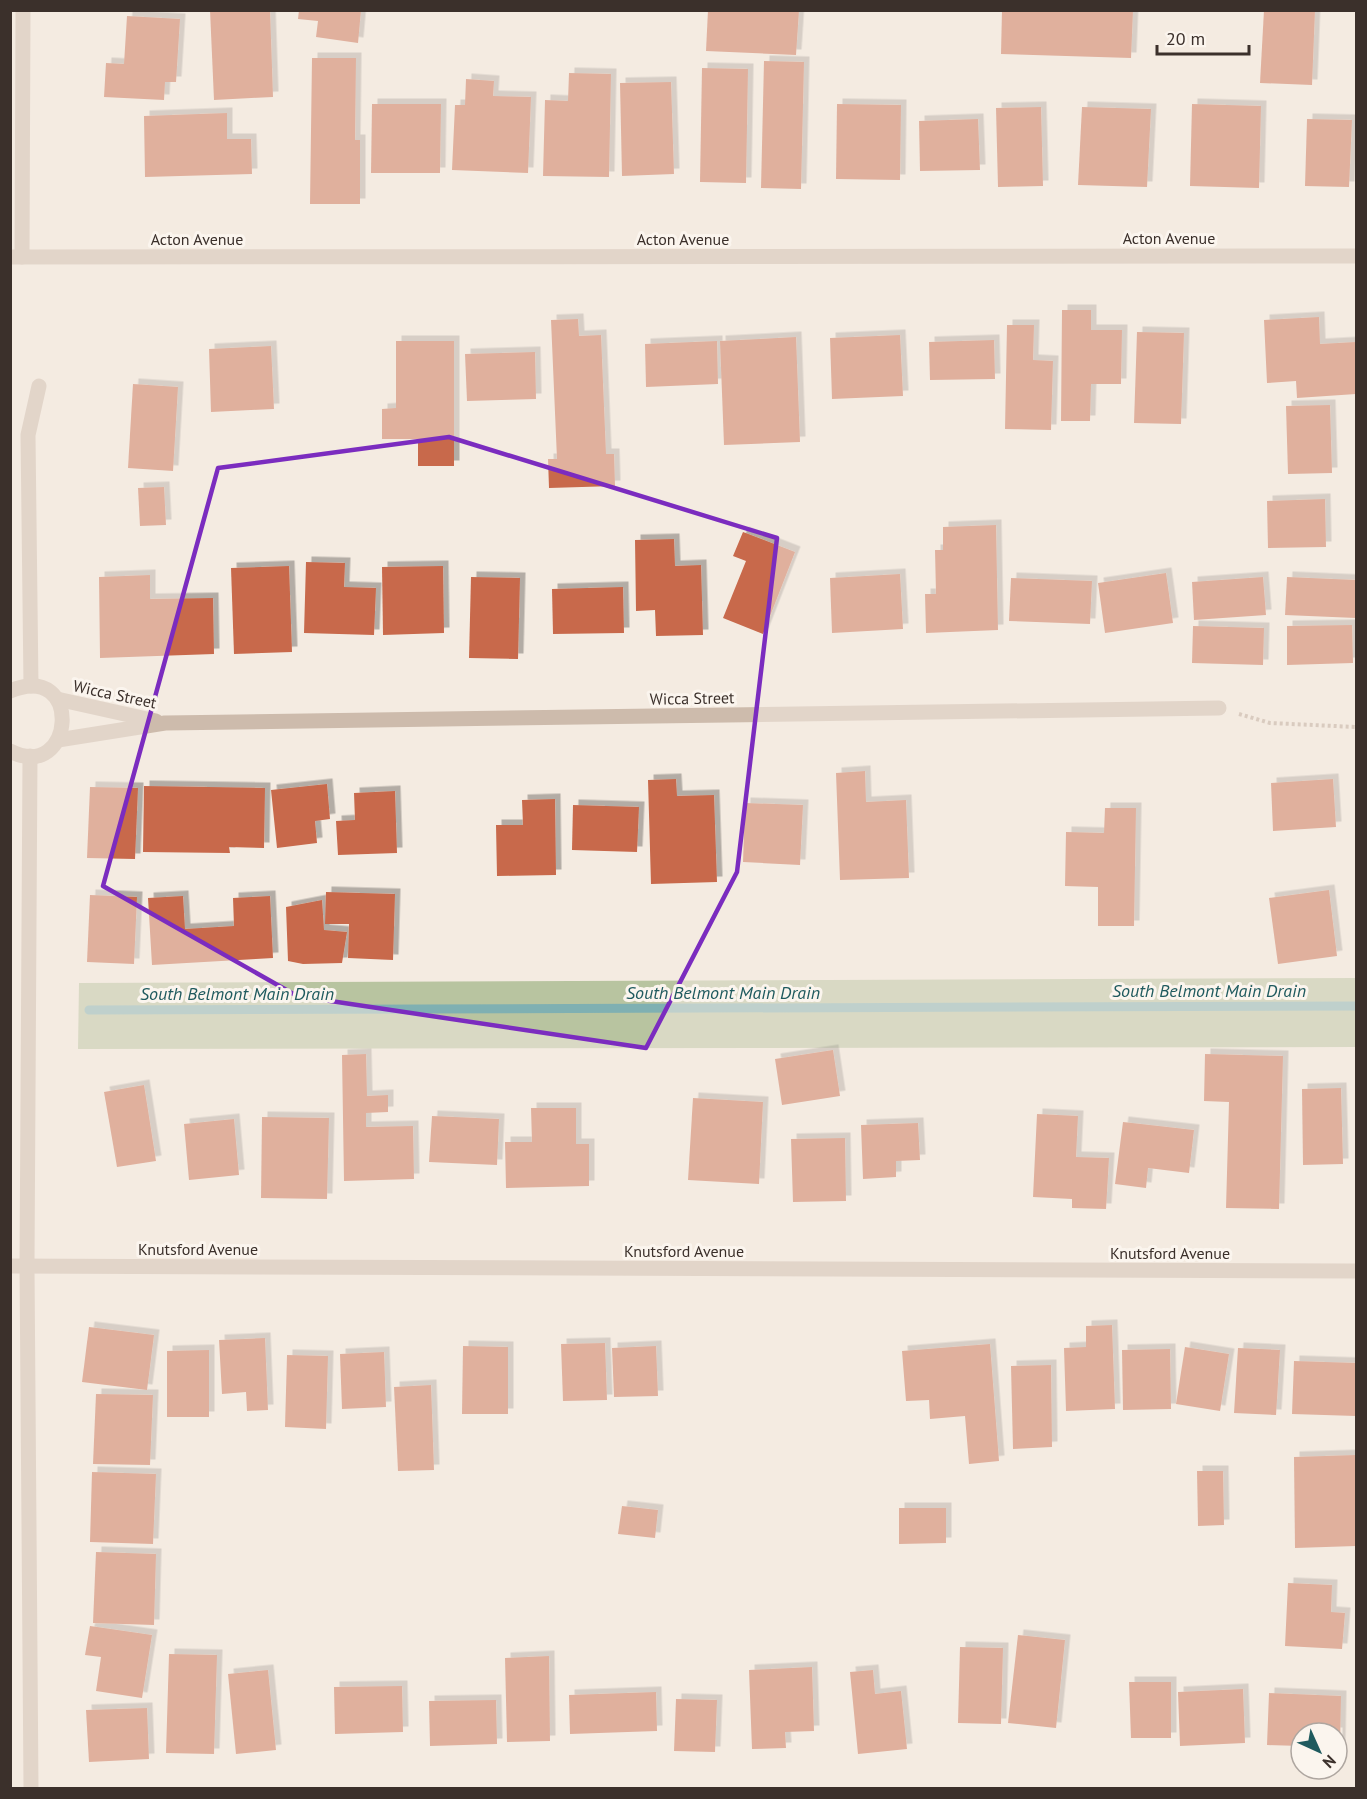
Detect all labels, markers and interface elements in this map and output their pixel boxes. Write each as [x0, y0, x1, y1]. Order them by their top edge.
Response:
scale bar [1157, 18, 1248, 56]
text: 20 m [1166, 27, 1205, 50]
street label: Acton Avenue [1123, 228, 1215, 248]
street label: Acton Avenue [151, 229, 243, 249]
street label: Acton Avenue [637, 229, 729, 249]
street label: Wicca Street [72, 675, 159, 713]
street label: Wicca Street [649, 687, 735, 709]
water label: South Belmont Main Drain [1112, 979, 1306, 1002]
water label: South Belmont Main Drain [626, 981, 820, 1004]
water label: South Belmont Main Drain [140, 982, 334, 1005]
street label: Knutsford Avenue [138, 1239, 258, 1259]
street label: Knutsford Avenue [624, 1241, 744, 1261]
street label: Knutsford Avenue [1110, 1243, 1230, 1263]
north arrow [1289, 1721, 1349, 1781]
text: N [1319, 1751, 1340, 1772]

